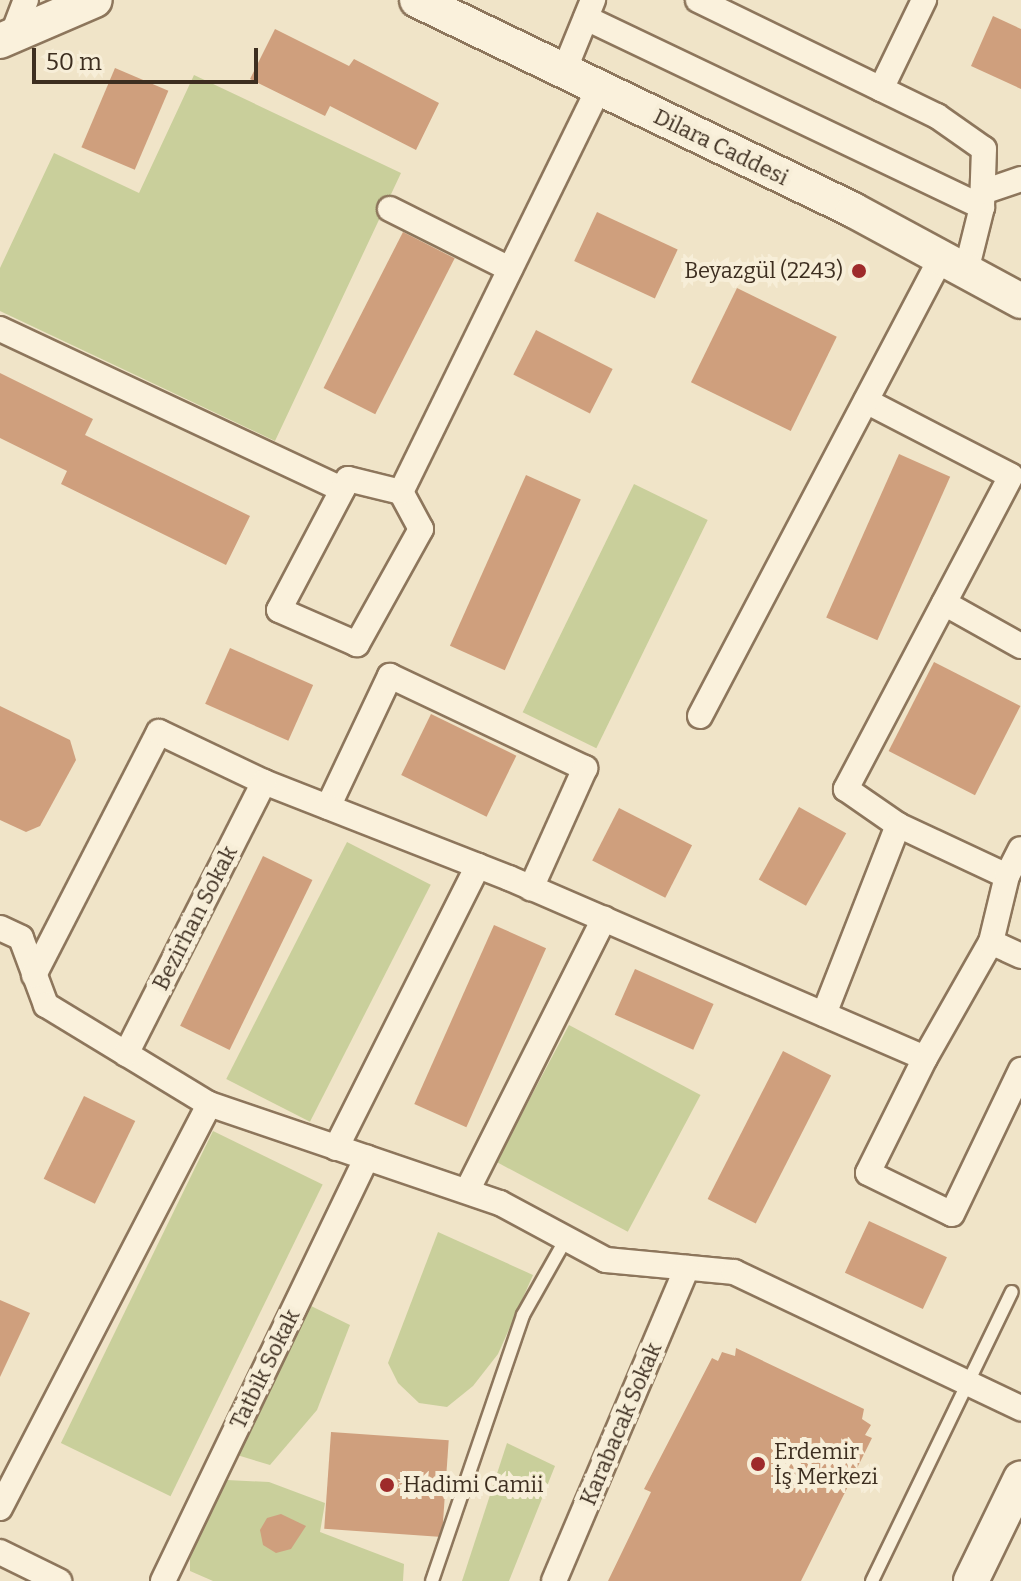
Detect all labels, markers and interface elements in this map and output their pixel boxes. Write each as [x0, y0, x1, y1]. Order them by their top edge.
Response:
scale bar [36, 32, 262, 82]
text: 50 m [46, 48, 102, 76]
street label: Dilara Caddesi [649, 103, 793, 191]
place label: Beyazgül (2243) [684, 258, 843, 284]
marker: Beyazgül (2243) [850, 262, 868, 280]
street label: Bezirhan Sokak [147, 841, 243, 995]
street label: Tatbik Sokak [225, 1305, 305, 1433]
street label: Karabacak Sokak [575, 1339, 667, 1509]
place label: Erdemir İş Merkezi [774, 1438, 878, 1490]
marker: Erdemir İş Merkezi [749, 1455, 767, 1473]
place label: Hadimi Camii [403, 1472, 544, 1498]
marker: Hadimi Camii [378, 1476, 396, 1494]

